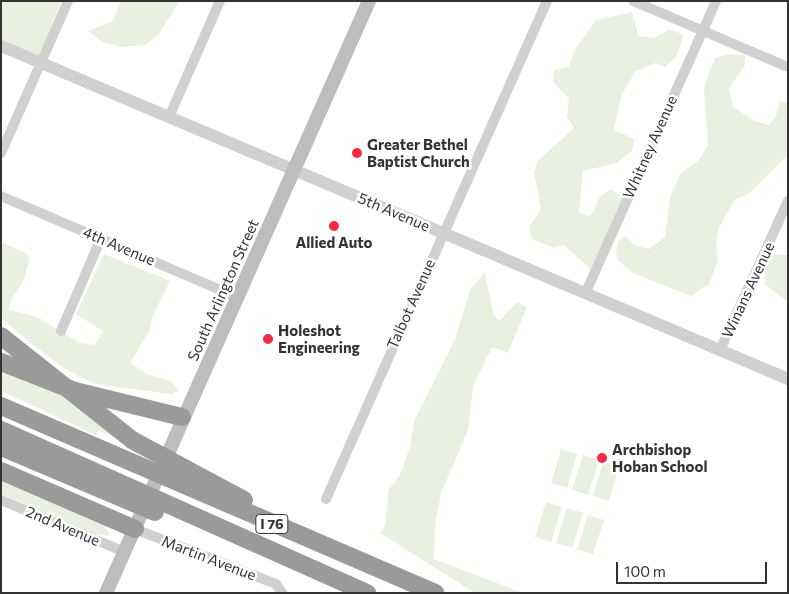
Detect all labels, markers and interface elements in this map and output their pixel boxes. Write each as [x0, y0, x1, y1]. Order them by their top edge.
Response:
street label: Whitney Avenue [619, 93, 681, 201]
place label: Greater Bethel Baptist Church [367, 135, 470, 170]
marker: Greater Bethel Baptist Church [351, 147, 363, 159]
street label: 5th Avenue [355, 189, 433, 235]
street label: South Arlington Street [184, 216, 262, 364]
marker: Allied Auto [328, 220, 340, 232]
street label: 4th Avenue [80, 223, 158, 269]
place label: Allied Auto [295, 234, 373, 252]
street label: Winans Avenue [718, 239, 778, 341]
street label: Talbot Avenue [383, 256, 439, 352]
place label: Holeshot Engineering [278, 321, 360, 356]
marker: Holeshot Engineering [262, 333, 274, 345]
place label: Archbishop Hoban School [612, 440, 708, 475]
marker: Archbishop Hoban School [596, 452, 608, 464]
street label: 2nd Avenue [23, 502, 103, 550]
road number: I 76 [254, 512, 290, 536]
street label: Martin Avenue [159, 532, 259, 584]
scale bar [619, 552, 770, 584]
text: 100 m [624, 562, 666, 580]

